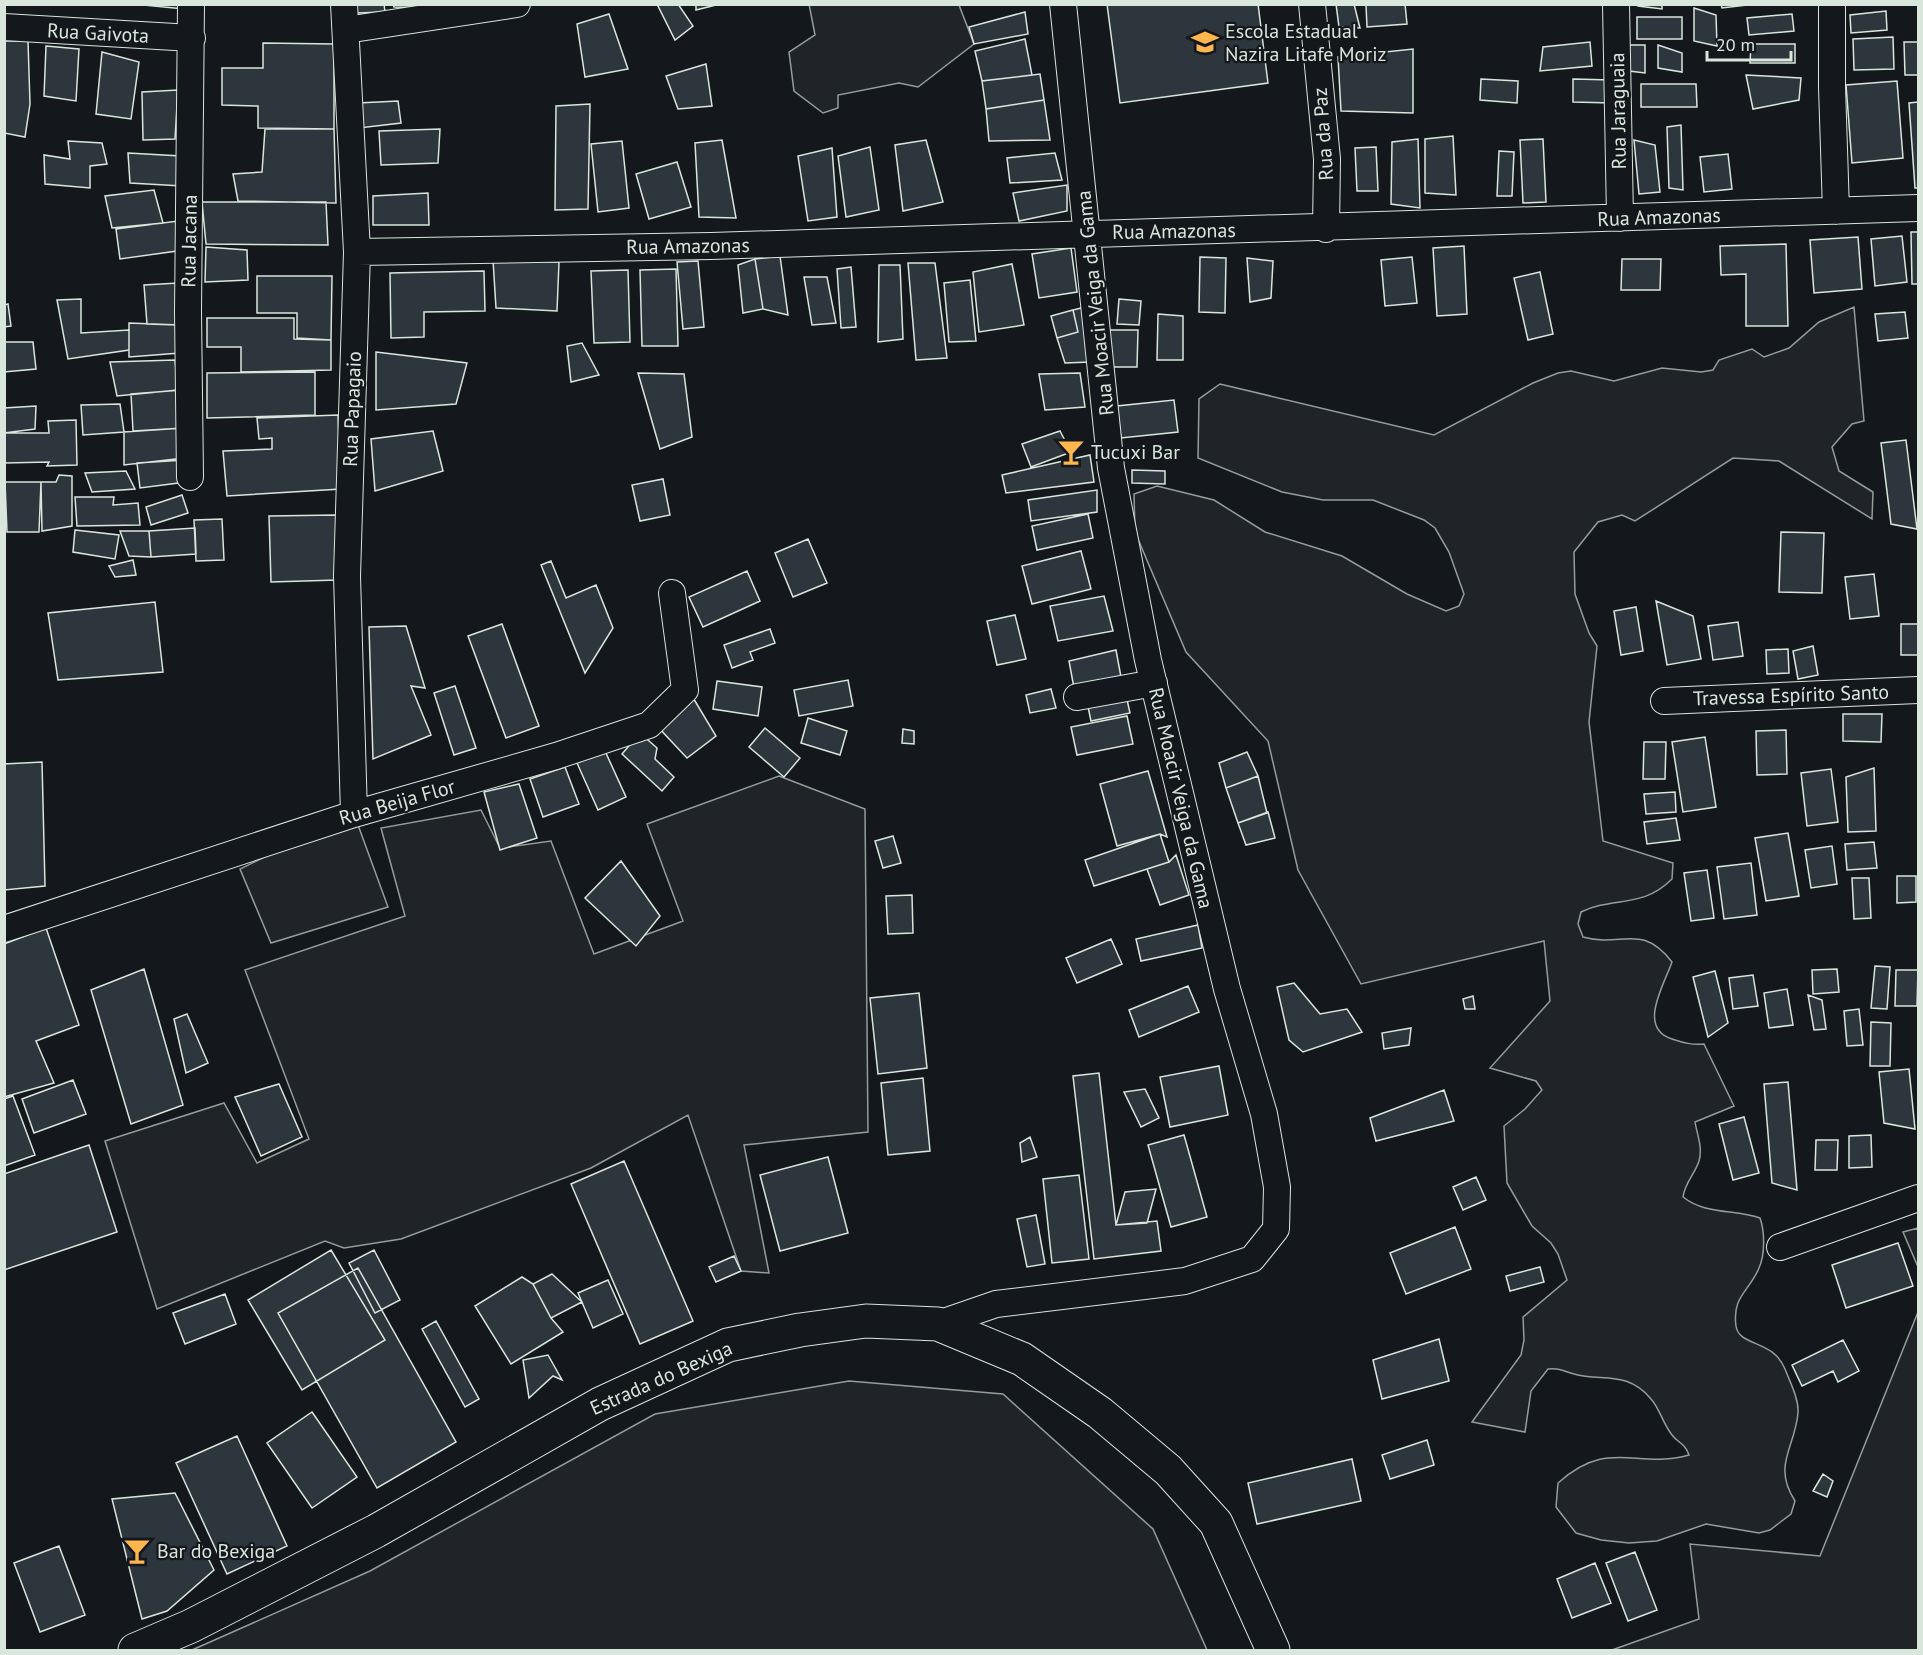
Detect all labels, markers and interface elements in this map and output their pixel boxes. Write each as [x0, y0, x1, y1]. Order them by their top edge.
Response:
street label: Rua Gaivota [46, 17, 150, 49]
place label: Escola Estadual Nazira Litafe Moriz [1225, 18, 1386, 67]
scale bar [1707, 24, 1791, 62]
school or university icon: Escola Estadual Nazira Litafe Moriz [1190, 27, 1220, 57]
text: 20 m [1716, 33, 1755, 56]
street label: Rua Jaraguaia [1604, 52, 1632, 170]
street label: Rua da Paz [1307, 87, 1339, 181]
street label: Rua Moacir Veiga da Gama [1070, 189, 1120, 417]
street label: Rua Jacana [175, 194, 203, 288]
street label: Rua Amazonas [1597, 202, 1721, 232]
street label: Rua Amazonas [1112, 217, 1236, 245]
street label: Rua Amazonas [626, 232, 750, 260]
street label: Rua Papagaio [337, 351, 367, 467]
bar icon: Tucuxi Bar [1056, 437, 1086, 467]
place label: Tucuxi Bar [1091, 439, 1180, 465]
street label: Travessa Espírito Santo [1692, 679, 1890, 711]
street label: Rua Moacir Veiga da Gama [1143, 685, 1219, 911]
street label: Rua Beija Flor [336, 773, 458, 831]
street label: Estrada do Bexiga [586, 1335, 736, 1421]
bar icon: Bar do Bexiga [122, 1536, 152, 1566]
place label: Bar do Bexiga [157, 1538, 275, 1564]

